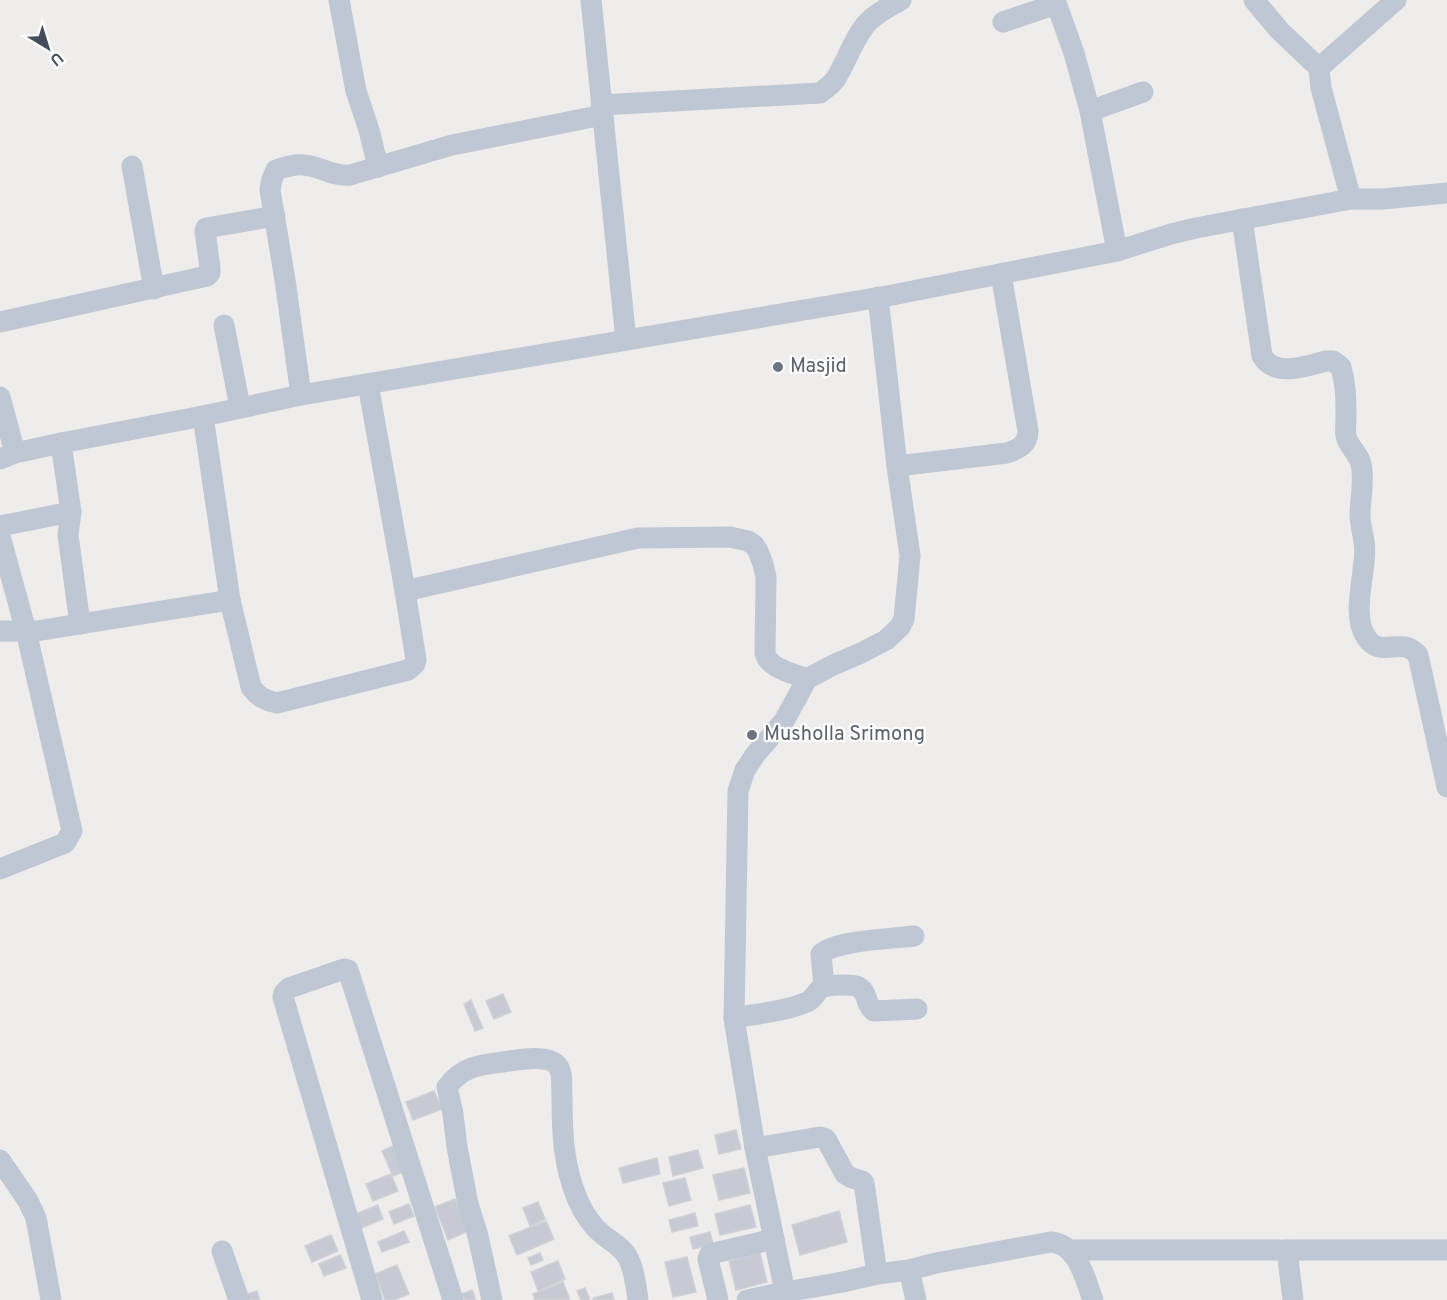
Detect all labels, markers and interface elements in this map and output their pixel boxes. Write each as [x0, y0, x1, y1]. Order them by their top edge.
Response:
north arrow [18, 18, 78, 78]
text: U [45, 47, 67, 70]
place label: Masjid [790, 354, 847, 380]
marker: Masjid [771, 360, 785, 374]
place label: Musholla Srimong [764, 722, 925, 748]
marker: Musholla Srimong [745, 728, 759, 742]

